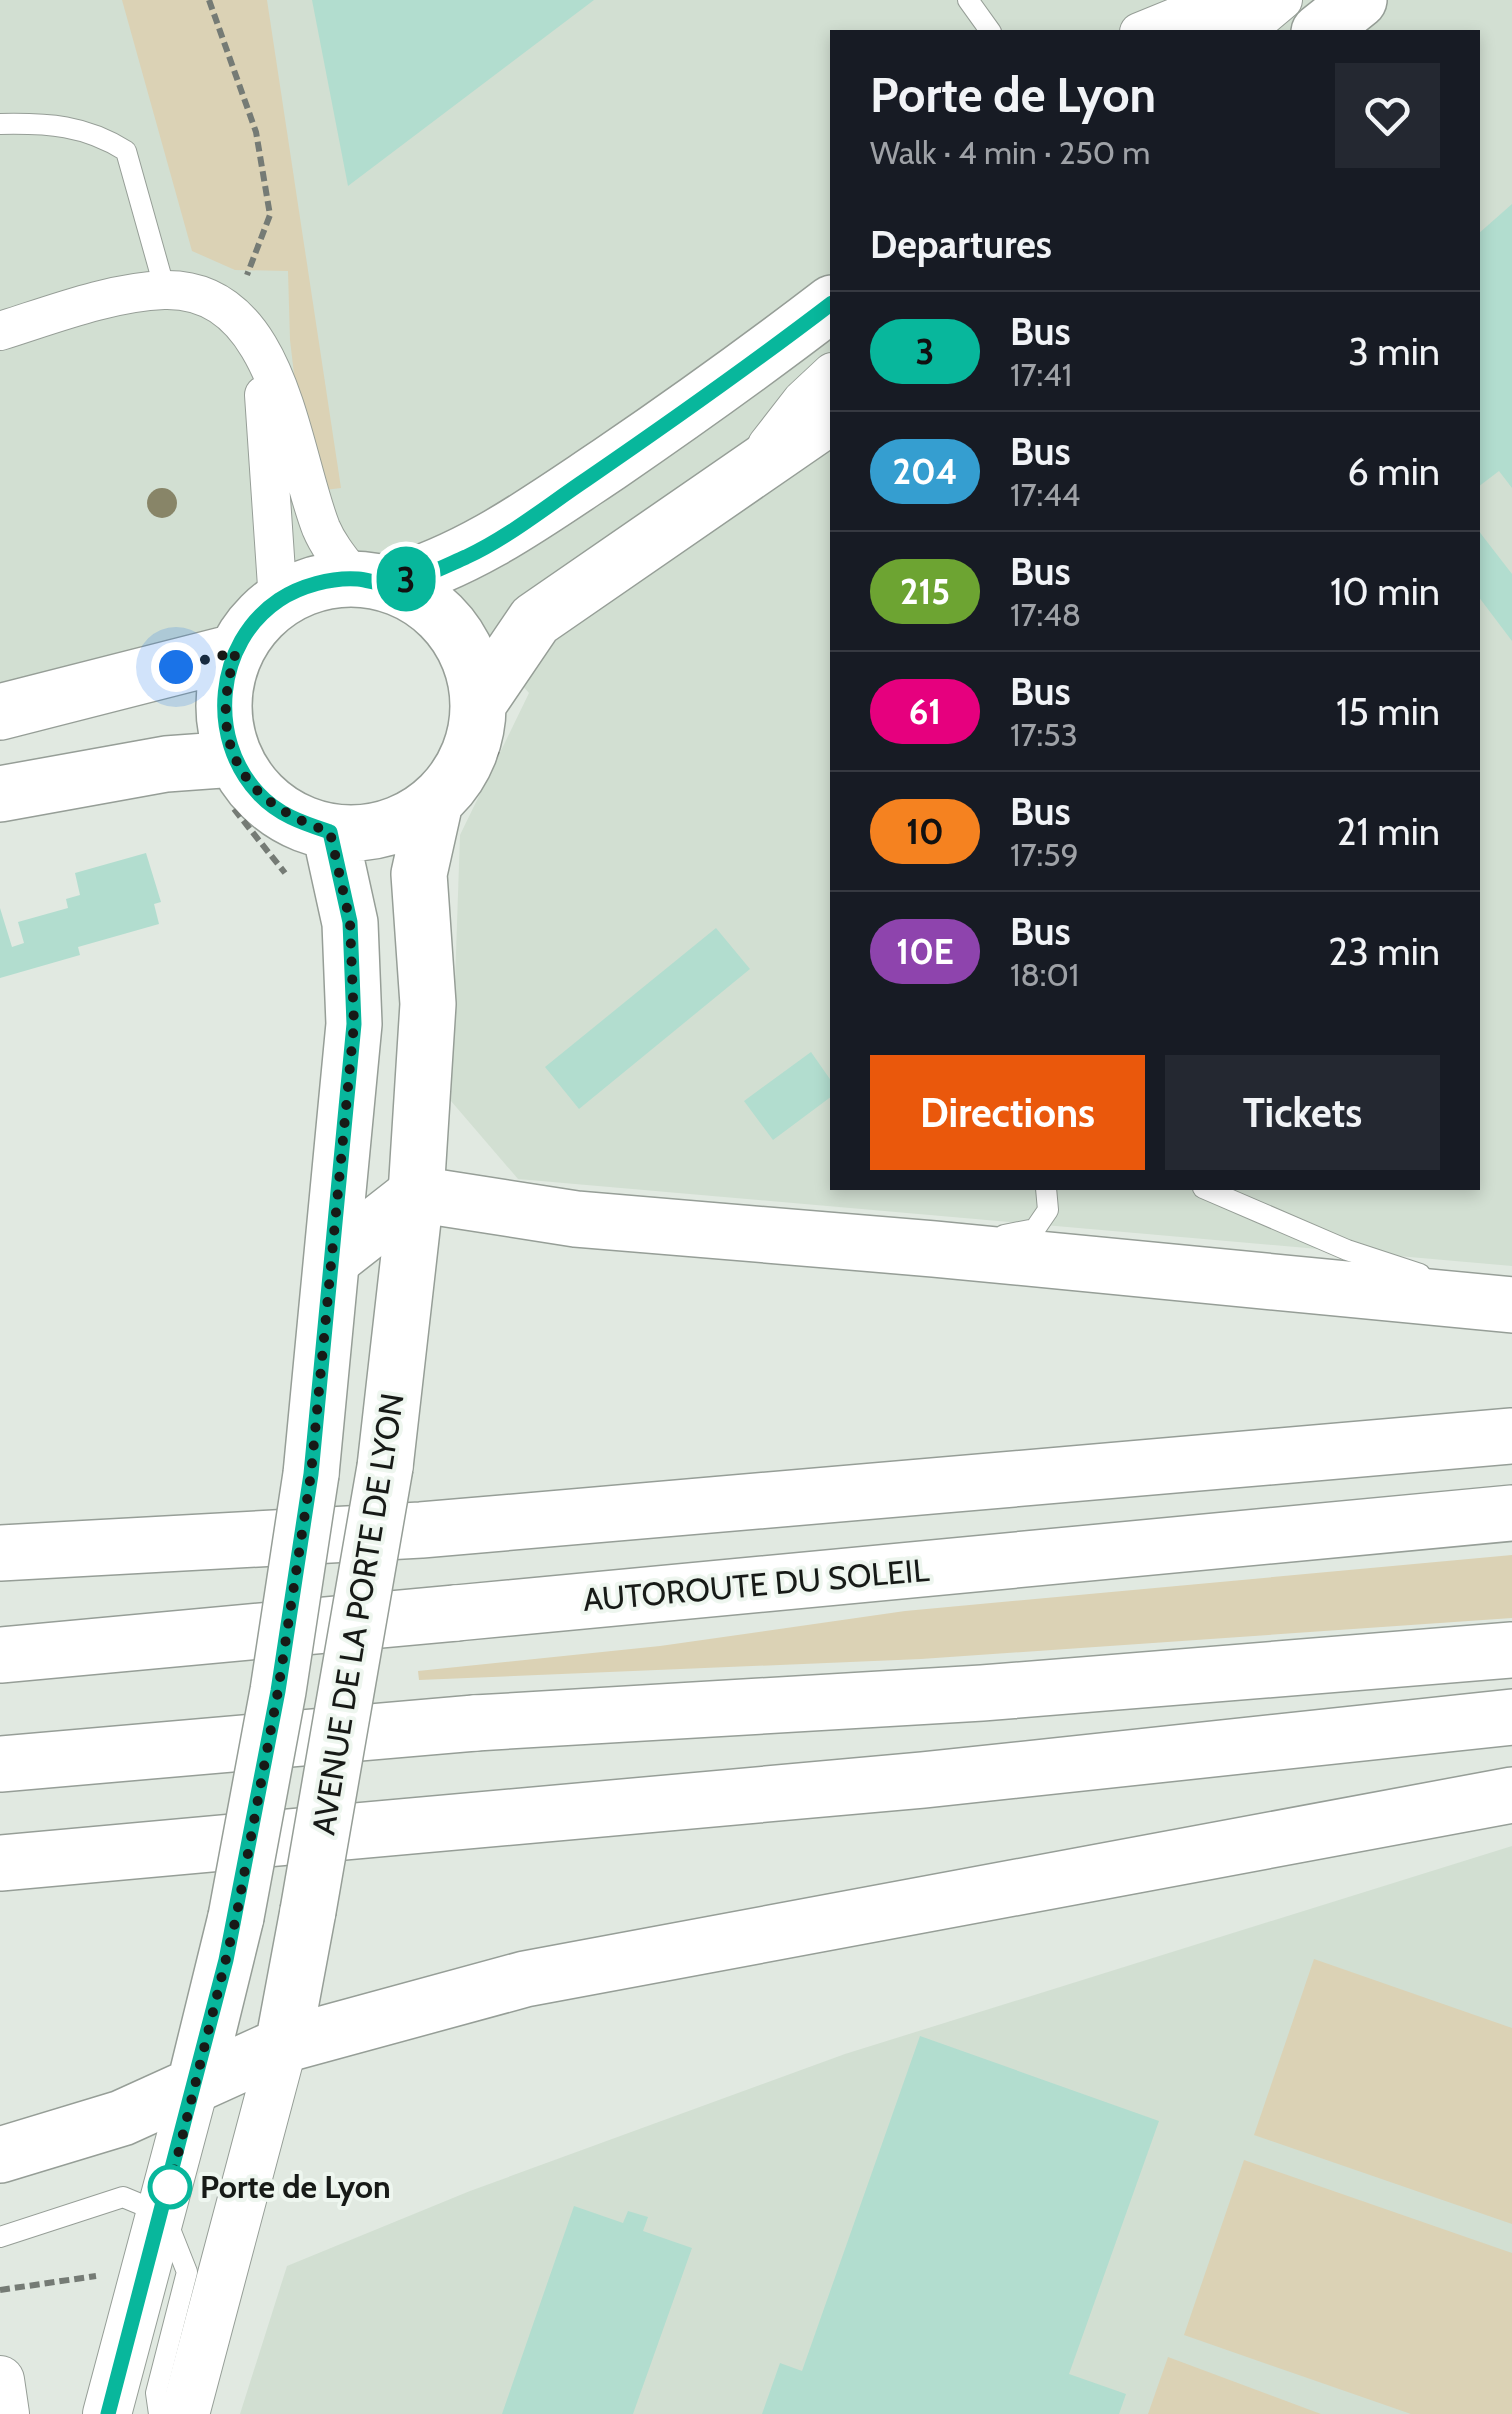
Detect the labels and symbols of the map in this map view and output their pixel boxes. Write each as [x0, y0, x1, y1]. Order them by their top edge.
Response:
line badge: 3 [374, 546, 438, 612]
your location [151, 642, 201, 692]
street label: AVENUE DE LA PORTE DE LYON [303, 1390, 412, 1837]
street label: AUTOROUTE DU SOLEIL [581, 1550, 931, 1619]
marker: Porte de Lyon [149, 2166, 191, 2208]
place label: Porte de Lyon [200, 2167, 391, 2206]

